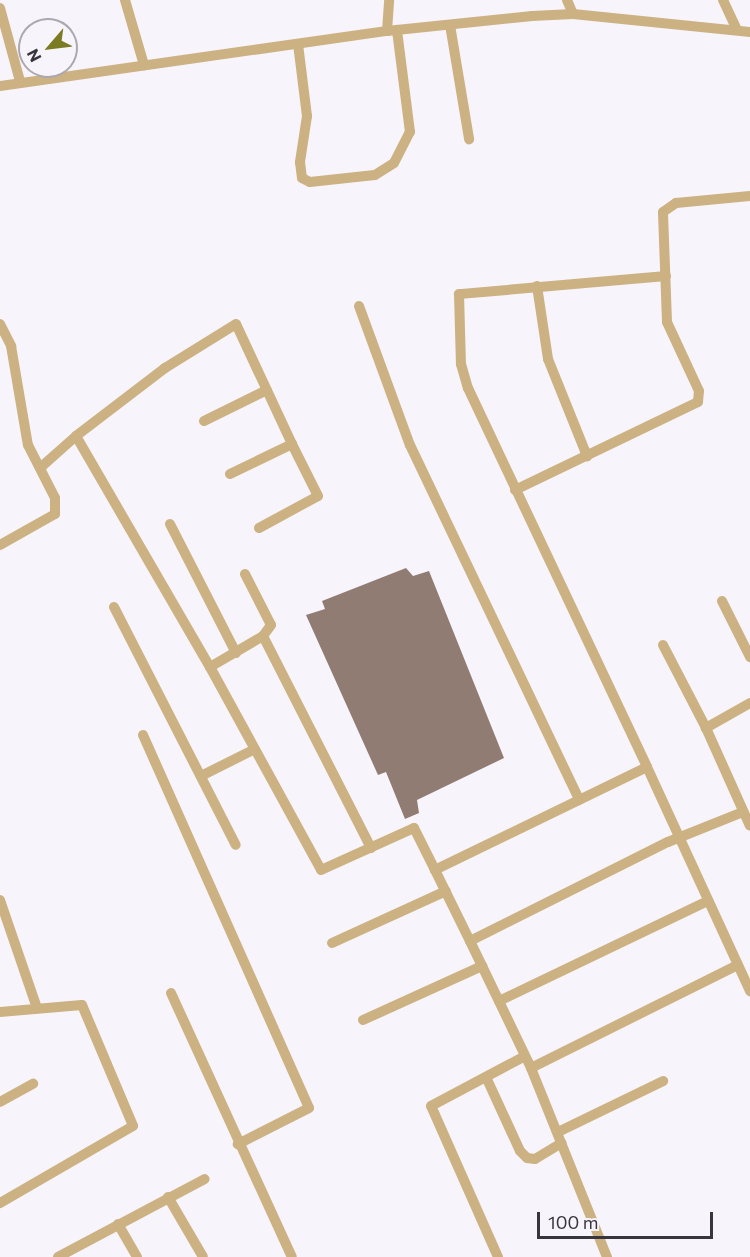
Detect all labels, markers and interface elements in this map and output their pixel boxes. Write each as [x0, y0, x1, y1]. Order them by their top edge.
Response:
north arrow [18, 18, 78, 78]
text: N [22, 46, 45, 66]
scale bar [540, 1200, 716, 1238]
text: 100 m [548, 1211, 598, 1233]

